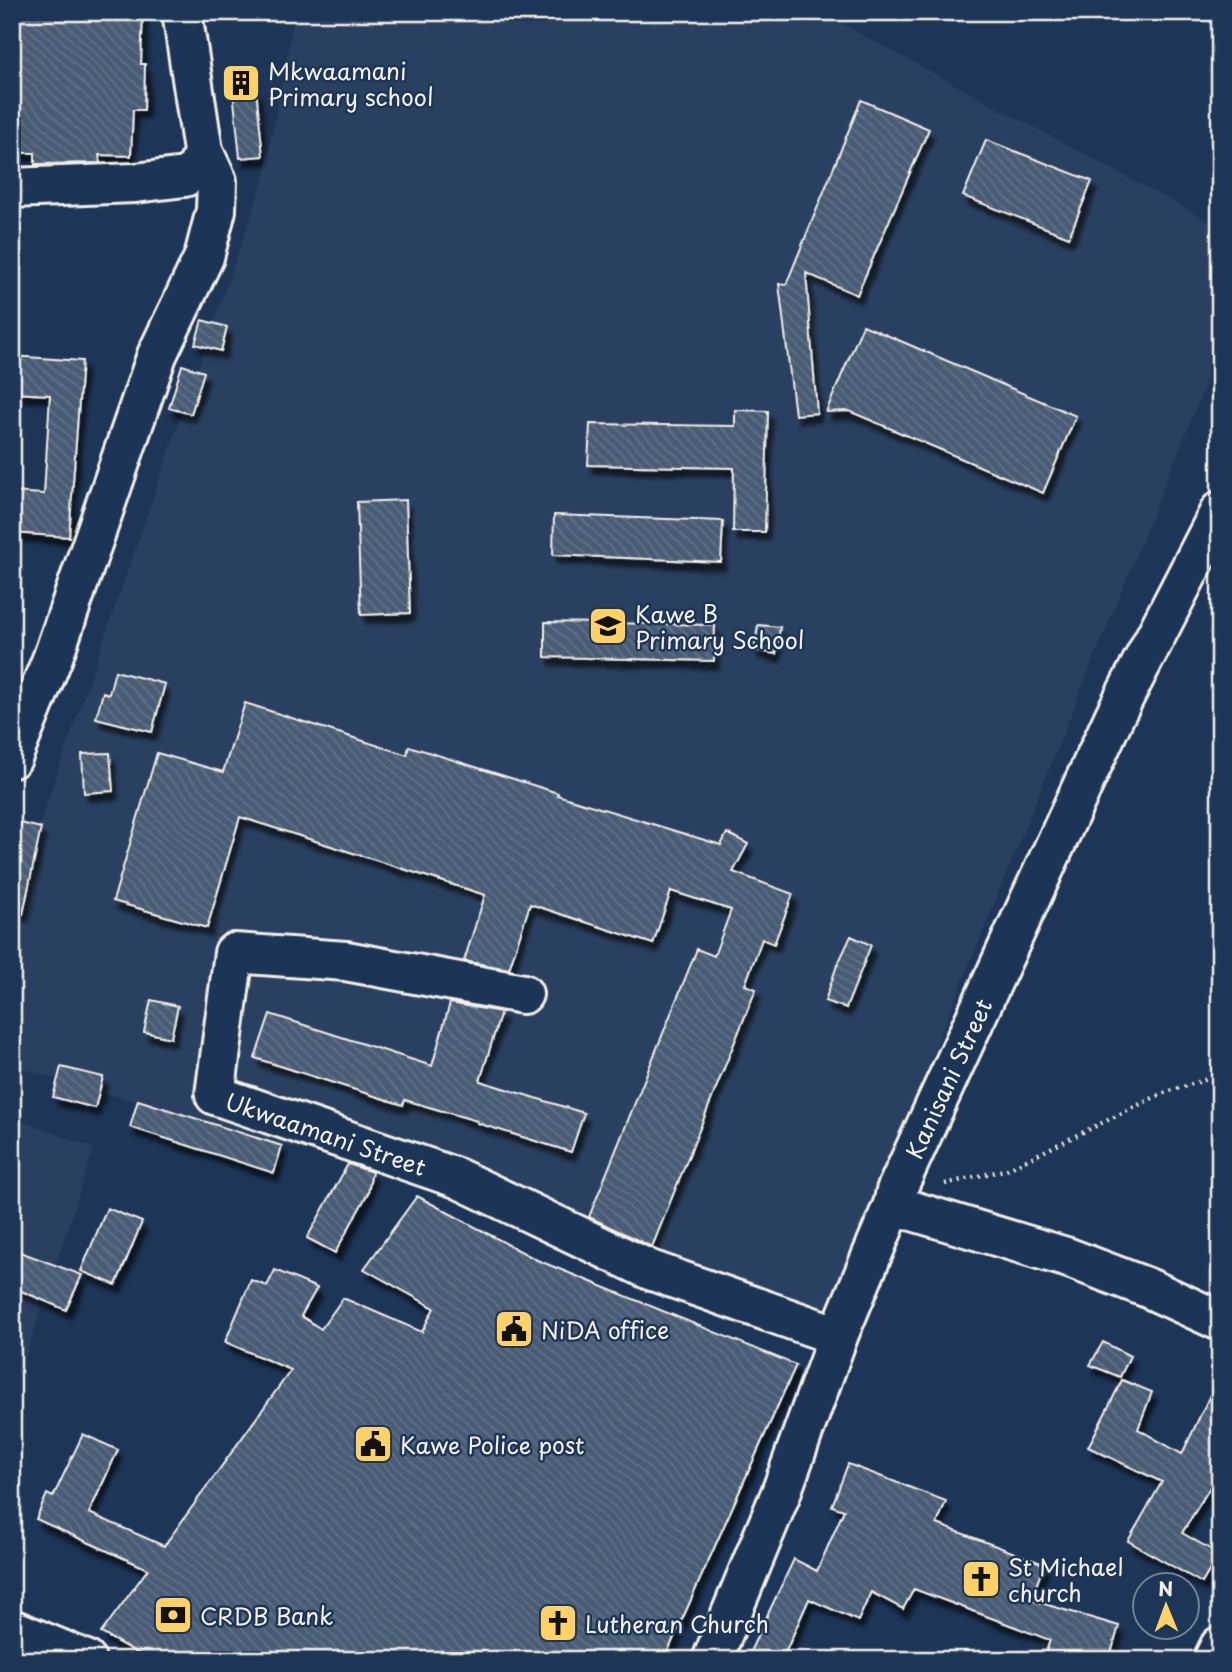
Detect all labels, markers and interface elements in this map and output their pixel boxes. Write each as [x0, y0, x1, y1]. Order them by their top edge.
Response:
place label: Mkwaamani Primary school [268, 53, 434, 114]
building icon: Mkwaamani Primary school [220, 62, 262, 104]
place label: Kawe B Primary School [635, 596, 804, 657]
school or university icon: Kawe B Primary School [587, 605, 629, 647]
street label: Kanisani Street [896, 993, 1000, 1164]
street label: Ukwaamani Street [221, 1082, 431, 1184]
public building icon: NiDA office [493, 1308, 535, 1350]
place label: NiDA office [541, 1312, 669, 1347]
public building icon: Kawe Police post [352, 1423, 394, 1465]
place label: Kawe Police post [400, 1427, 584, 1462]
place label: St Michael church [1008, 1549, 1123, 1610]
church icon: St Michael church [960, 1558, 1002, 1600]
north arrow [1130, 1570, 1200, 1640]
text: N [1158, 1574, 1173, 1602]
bank icon: CRDB Bank [152, 1594, 194, 1636]
place label: CRDB Bank [200, 1598, 333, 1633]
church icon: Lutheran Church [537, 1602, 579, 1644]
place label: Lutheran Church [585, 1606, 769, 1641]

